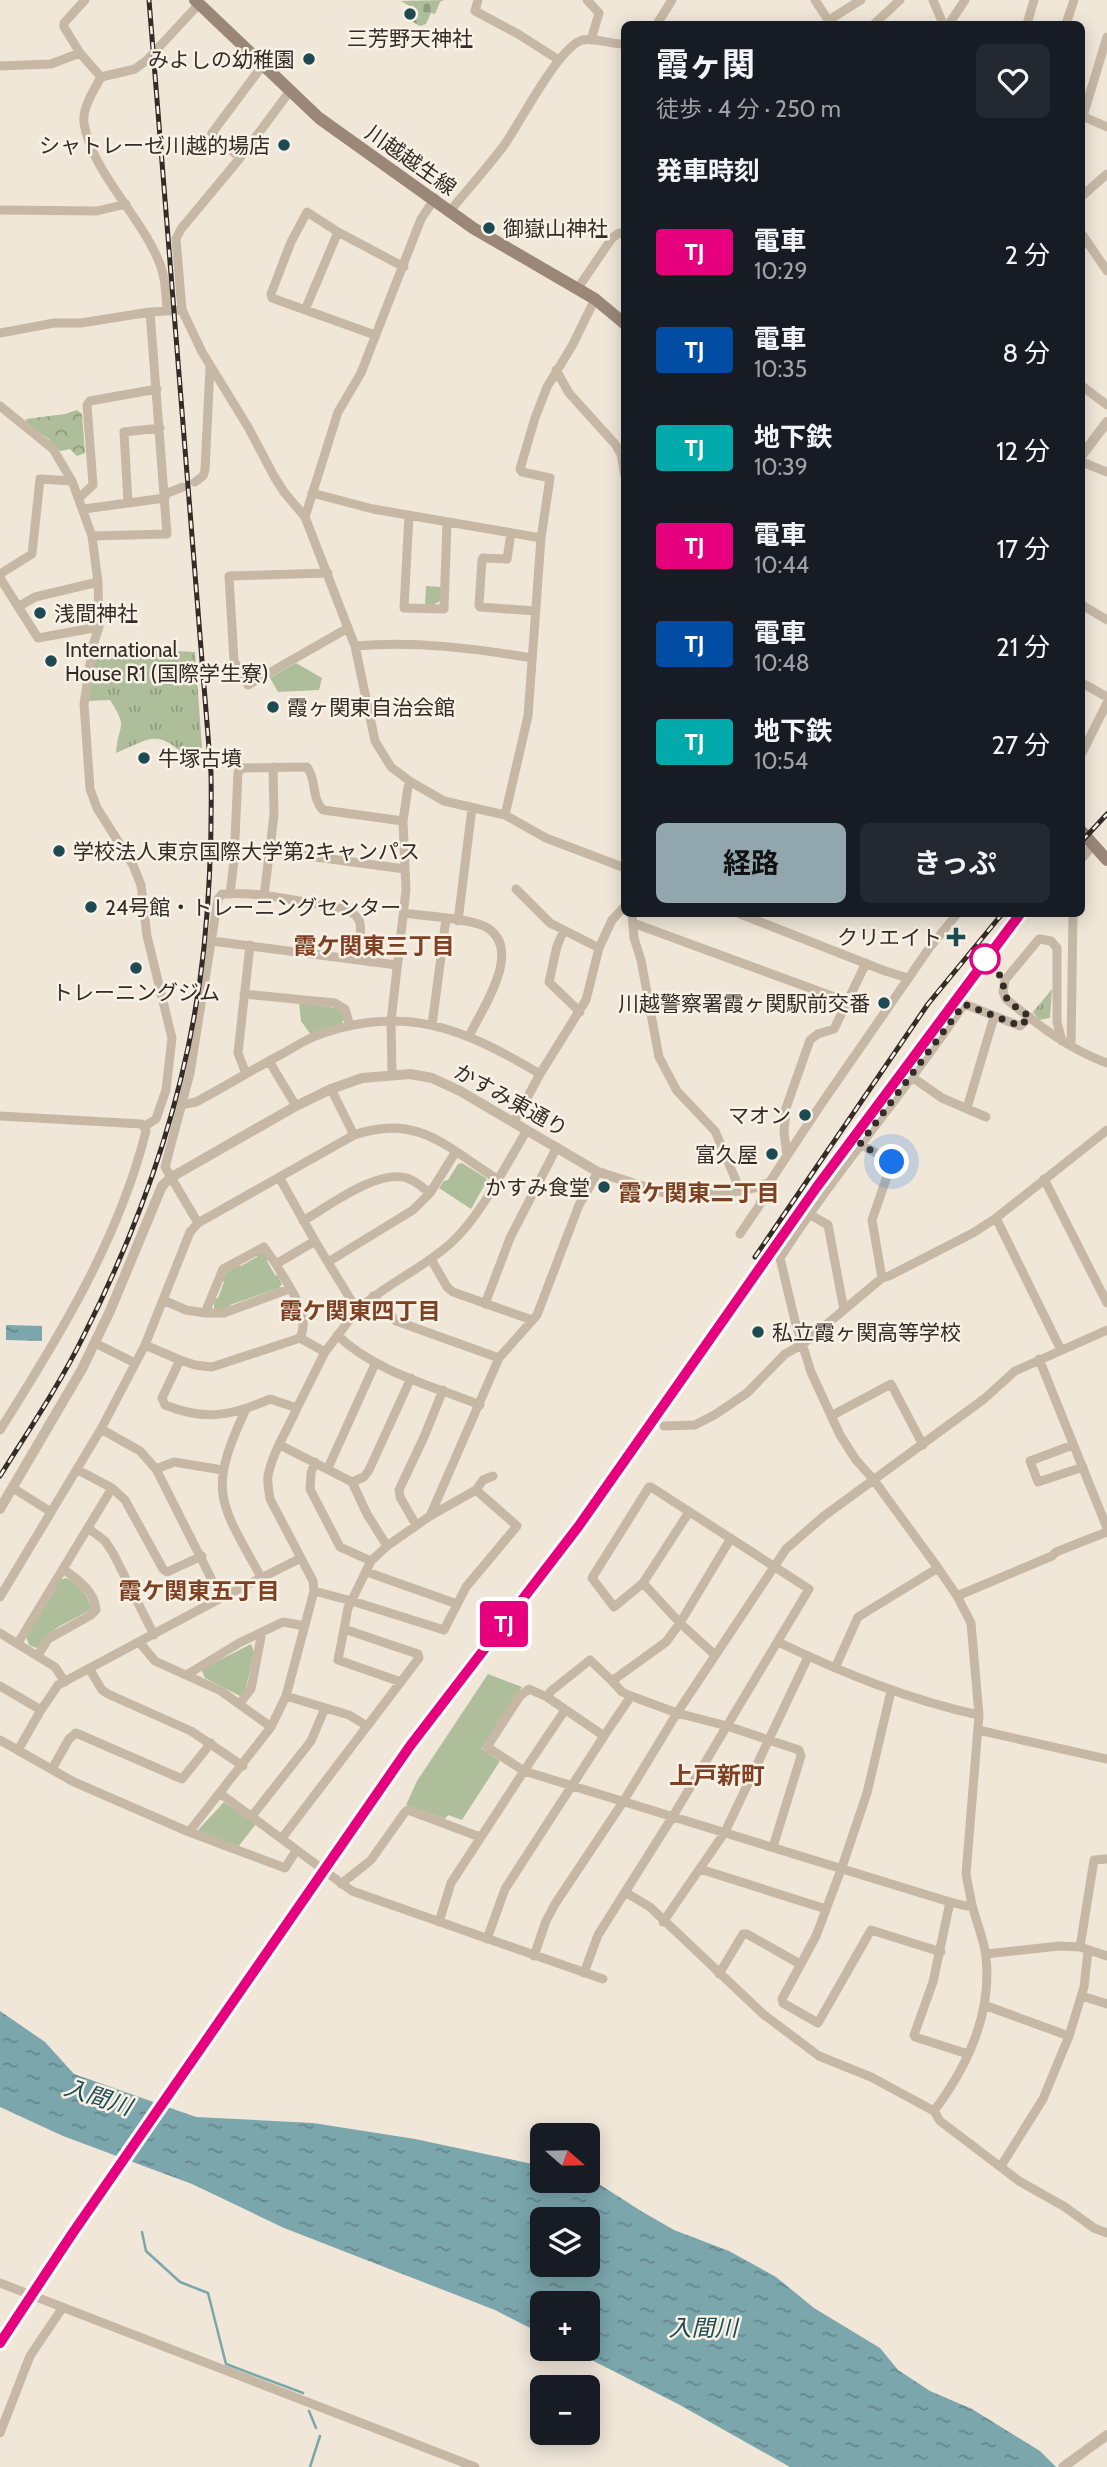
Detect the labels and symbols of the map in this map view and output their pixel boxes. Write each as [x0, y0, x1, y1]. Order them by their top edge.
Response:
marker: 三芳野天神社 [402, 6, 418, 22]
place label: 三芳野天神社 [347, 26, 473, 51]
place label: みよしの幼稚園 [148, 47, 295, 72]
marker: みよしの幼稚園 [301, 51, 317, 67]
street label: 川越越生線 [361, 120, 461, 200]
place label: シャトレーゼ川越的場店 [39, 133, 270, 158]
marker: シャトレーゼ川越的場店 [276, 137, 292, 153]
place label: 御嶽山神社 [503, 216, 608, 241]
marker: 御嶽山神社 [481, 220, 497, 236]
place label: 浅間神社 [54, 601, 138, 626]
marker: 浅間神社 [32, 605, 48, 621]
place label: International House R1 (国際学生寮) [65, 637, 269, 686]
marker: International House R1 (国際学生寮) [43, 653, 59, 669]
place label: 霞ヶ関東自治会館 [287, 695, 455, 720]
marker: 霞ヶ関東自治会館 [265, 699, 281, 715]
place label: 牛塚古墳 [158, 746, 242, 771]
marker: 牛塚古墳 [136, 750, 152, 766]
place label: 学校法人東京国際大学第2キャンパス [73, 839, 420, 864]
marker: 学校法人東京国際大学第2キャンパス [51, 843, 67, 859]
place label: 24号館・トレーニングセンター [105, 895, 401, 920]
marker: 24号館・トレーニングセンター [83, 899, 99, 915]
place label: クリエイト [837, 925, 942, 950]
marker: クリエイト [948, 929, 964, 945]
district label: 霞ケ関東三丁目 [294, 932, 455, 960]
unlabelled marker [970, 944, 1000, 974]
marker: トレーニングジム [128, 960, 144, 976]
place label: トレーニングジム [52, 980, 220, 1005]
place label: 川越警察署霞ヶ関駅前交番 [618, 991, 870, 1016]
marker: 川越警察署霞ヶ関駅前交番 [876, 995, 892, 1011]
street label: かすみ東通り [450, 1059, 572, 1141]
place label: マオン [728, 1103, 791, 1128]
marker: マオン [797, 1107, 813, 1123]
place label: 富久屋 [695, 1142, 758, 1167]
your location [874, 1144, 909, 1179]
marker: 富久屋 [764, 1146, 780, 1162]
place label: かすみ食堂 [485, 1175, 590, 1200]
marker: かすみ食堂 [596, 1179, 612, 1195]
district label: 霞ケ関東二丁目 [619, 1179, 780, 1207]
district label: 霞ケ関東四丁目 [280, 1297, 441, 1325]
place label: 私立霞ヶ関高等学校 [772, 1320, 961, 1345]
marker: 私立霞ヶ関高等学校 [750, 1324, 766, 1340]
district label: 霞ケ関東五丁目 [119, 1577, 280, 1605]
line badge: TJ [472, 1601, 536, 1647]
district label: 上戸新町 [669, 1761, 765, 1790]
water label: 入間川 [61, 2073, 138, 2122]
north arrow [530, 2123, 600, 2193]
water label: 入間川 [669, 2314, 741, 2342]

